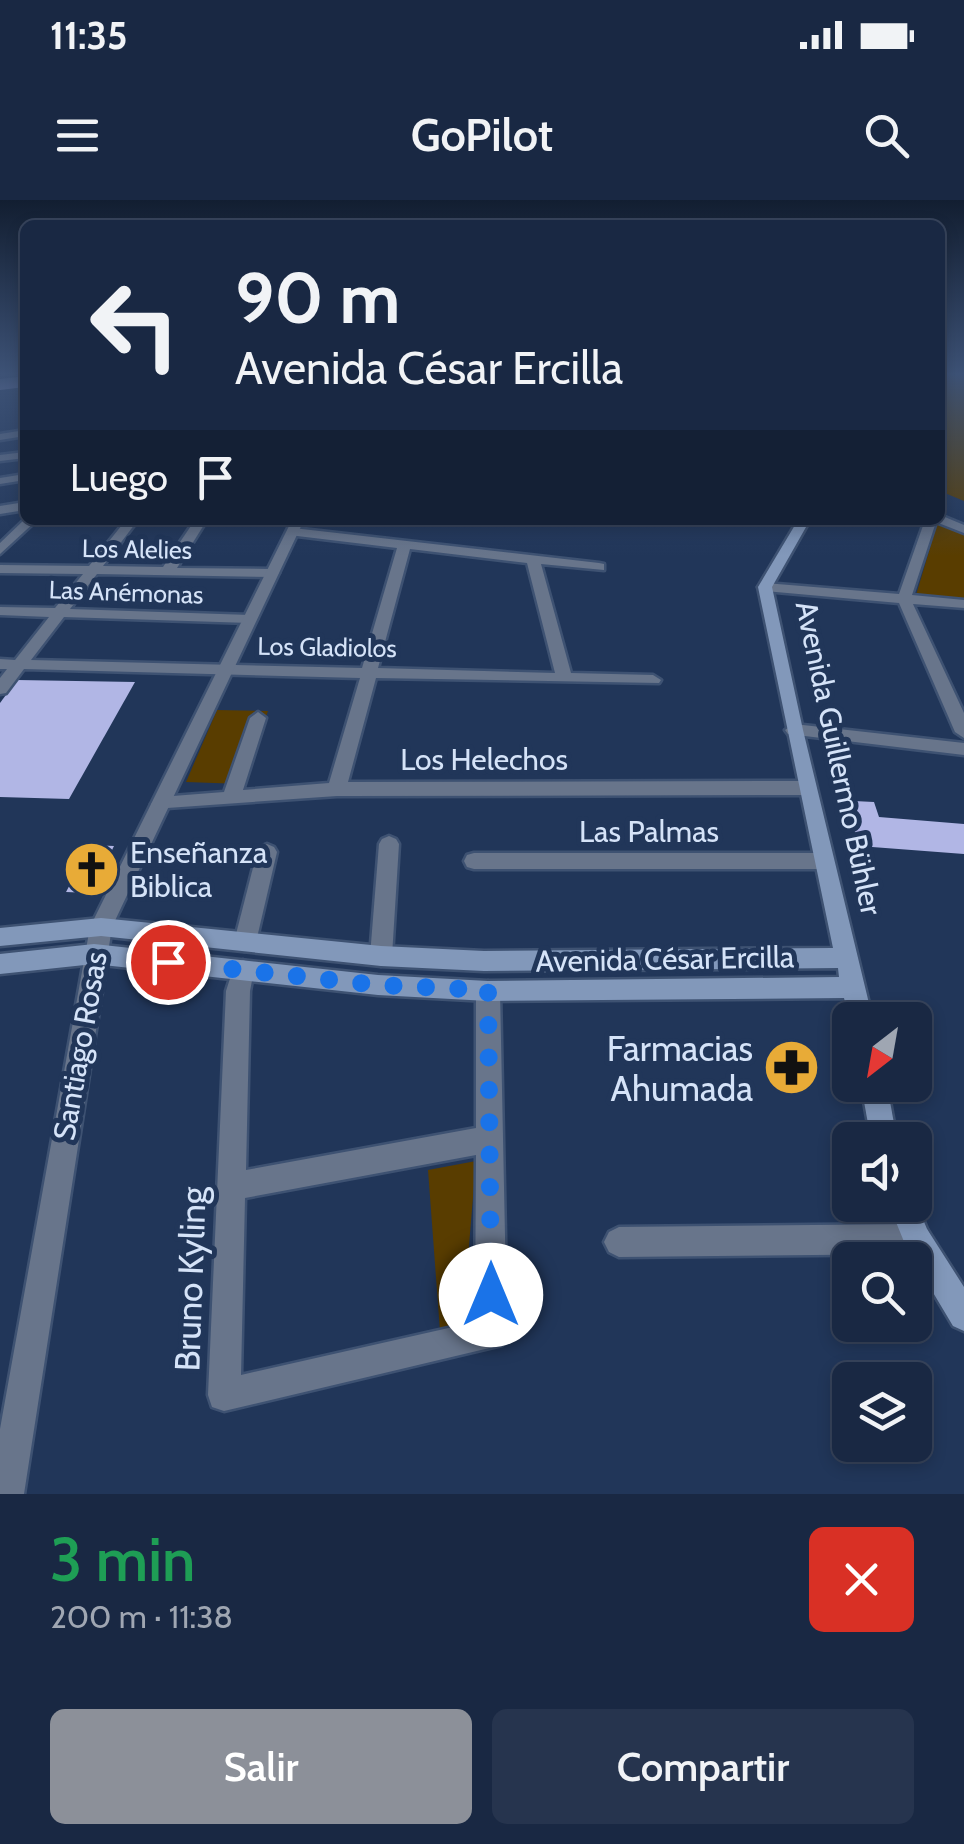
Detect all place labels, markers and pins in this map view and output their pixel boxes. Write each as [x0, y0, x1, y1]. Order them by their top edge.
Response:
place label: Enseñanza Biblica [130, 834, 268, 905]
church icon: Enseñanza Biblica [61, 839, 121, 899]
pin [126, 920, 211, 1005]
place label: Farmacias Ahumada [607, 1027, 753, 1110]
pharmacy icon: Farmacias Ahumada [762, 1038, 822, 1098]

